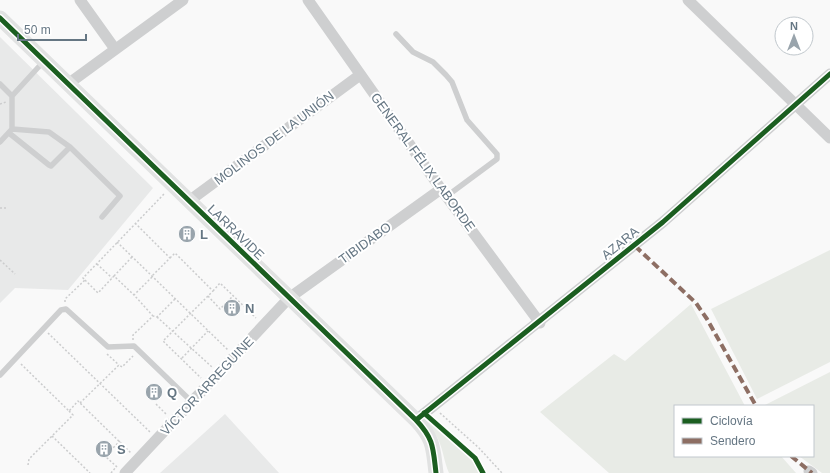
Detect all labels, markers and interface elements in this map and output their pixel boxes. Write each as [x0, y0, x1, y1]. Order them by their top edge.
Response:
scale bar [18, 16, 86, 42]
north arrow [774, 16, 814, 56]
text: N [790, 20, 798, 32]
text: 50 m [24, 23, 51, 37]
street label: MOLINOS DE LA UNIÓN [211, 88, 337, 188]
street label: GENERAL FÉLIX LABORDE [368, 90, 478, 234]
street label: LARRAVIDE [204, 201, 268, 263]
street label: TIBIDABO [336, 219, 394, 267]
street label: AZARA [598, 223, 642, 262]
building icon: L [177, 224, 197, 244]
place label: L [200, 226, 208, 242]
building icon: N [222, 298, 242, 318]
place label: N [245, 301, 254, 316]
street label: VÍCTOR ARREGUINE [158, 333, 257, 438]
building icon: Q [144, 382, 164, 402]
place label: Q [167, 385, 177, 400]
legend [674, 405, 814, 457]
text: Ciclovía [710, 414, 753, 428]
text: Sendero [710, 434, 756, 448]
building icon: S [94, 439, 114, 459]
place label: S [117, 442, 126, 457]

